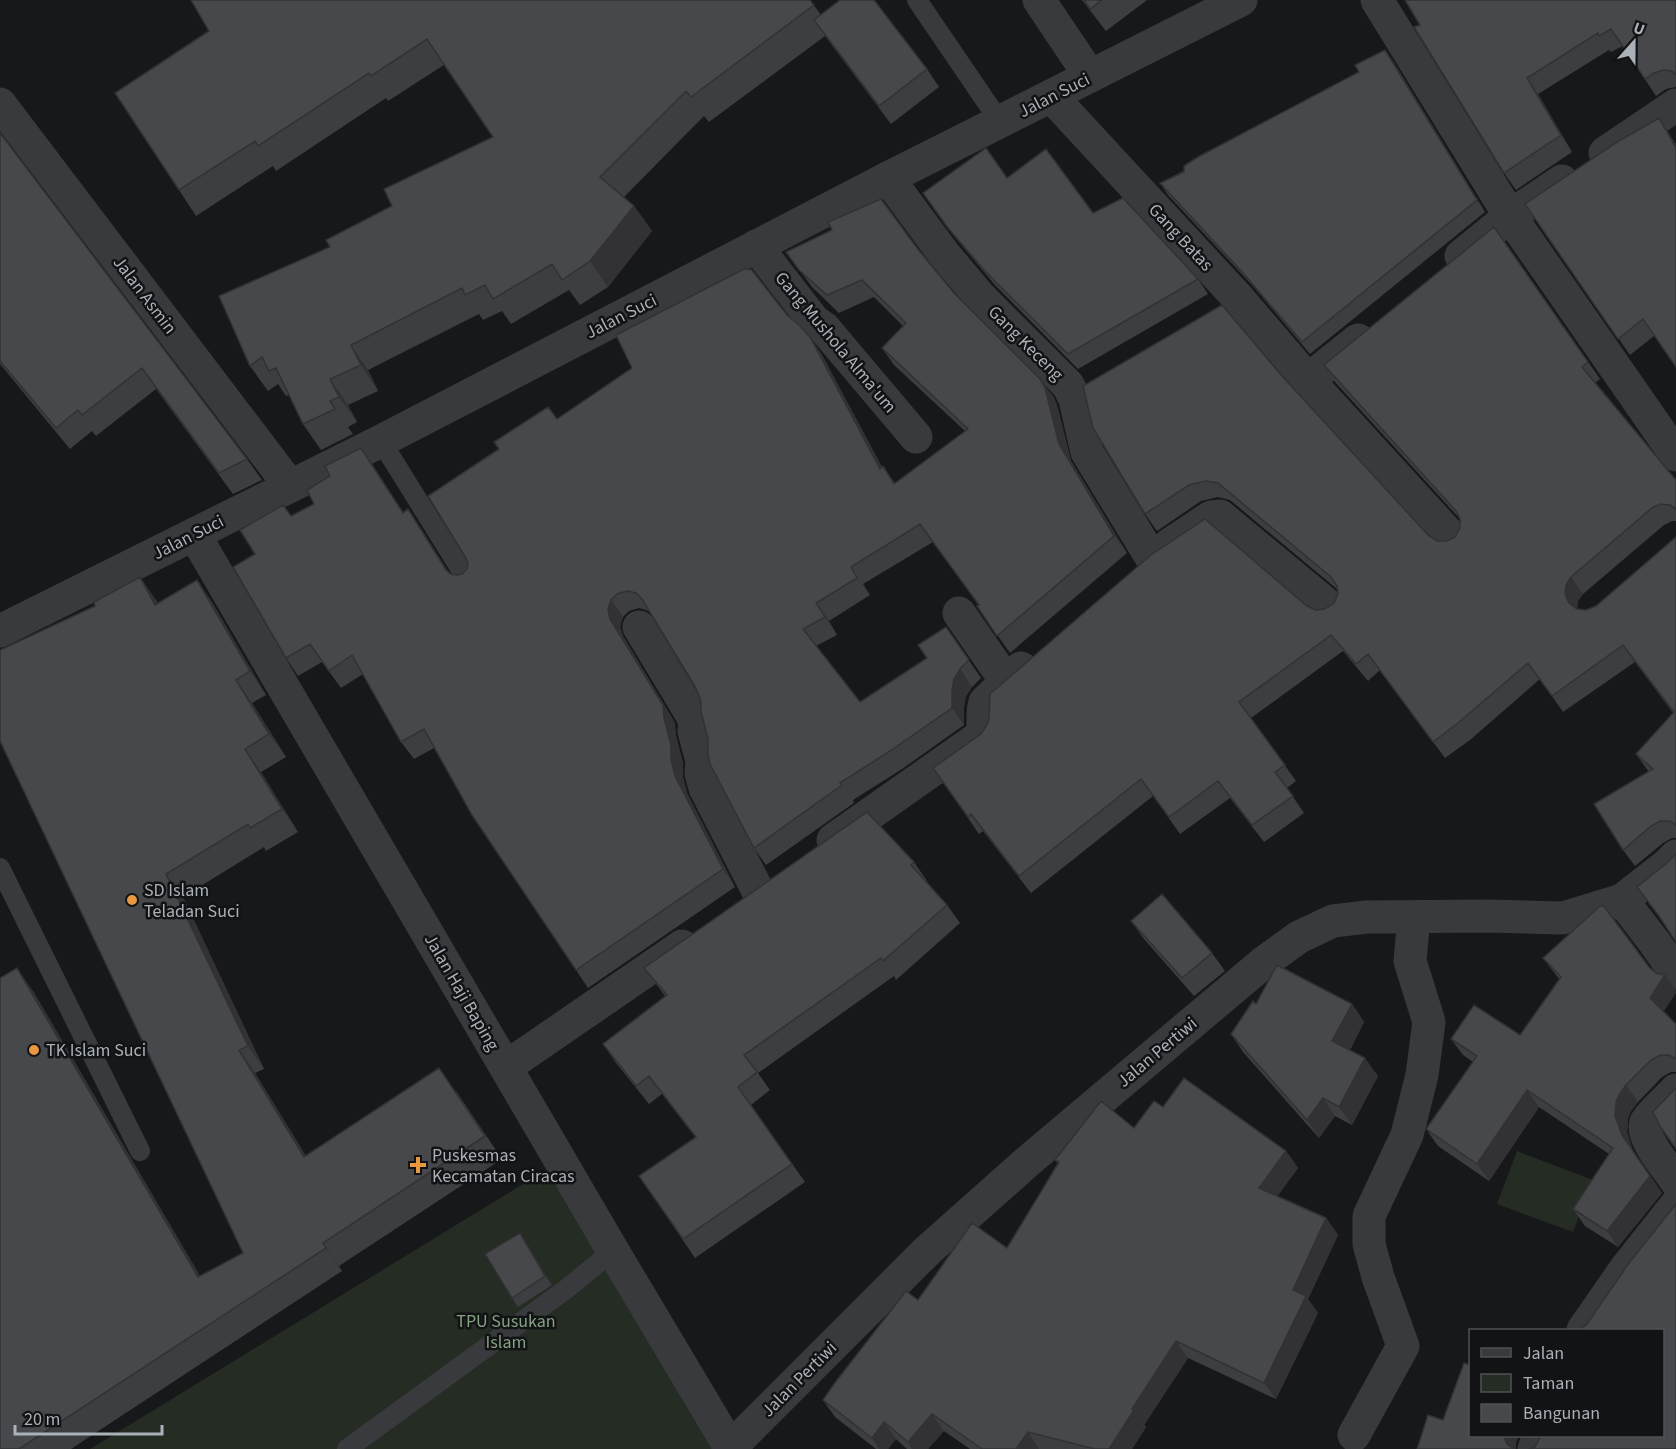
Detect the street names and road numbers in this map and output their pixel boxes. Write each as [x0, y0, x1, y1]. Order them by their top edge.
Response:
street label: Jalan Suci [1014, 67, 1094, 124]
street label: Gang Batas [1143, 198, 1219, 277]
street label: Jalan Asmin [107, 251, 182, 339]
street label: Gang Mushola Alma'um [769, 266, 902, 418]
street label: Jalan Suci [581, 288, 661, 345]
street label: Gang Keceng [982, 300, 1069, 387]
street label: Jalan Suci [148, 509, 228, 566]
street label: Jalan Haji Baping [418, 929, 505, 1055]
street label: Jalan Pertiwi [1112, 1011, 1203, 1093]
street label: Jalan Pertiwi [756, 1336, 843, 1423]

